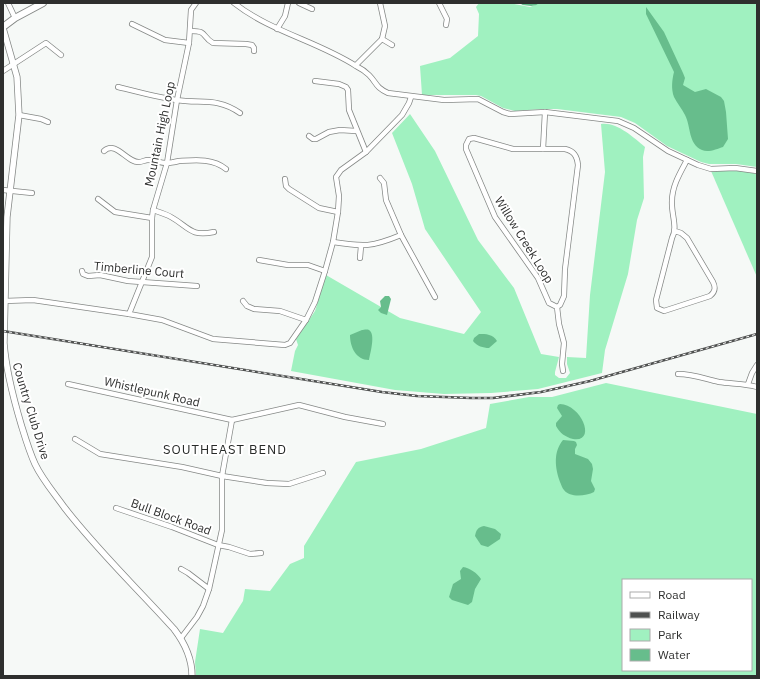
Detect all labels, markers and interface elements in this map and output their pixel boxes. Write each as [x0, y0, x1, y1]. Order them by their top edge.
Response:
street label: Mountain High Loop [141, 80, 178, 188]
street label: Willow Creek Loop [492, 194, 557, 286]
street label: Timberline Court [93, 258, 185, 281]
street label: Country Club Drive [10, 361, 53, 462]
street label: Whistlepunk Road [103, 373, 201, 410]
district label: SOUTHEAST BEND [163, 441, 287, 458]
street label: Bull Block Road [129, 495, 213, 538]
legend [622, 579, 752, 671]
text: Road [658, 587, 686, 602]
text: Railway [658, 607, 700, 622]
text: Park [658, 627, 683, 642]
text: Water [658, 647, 691, 662]

